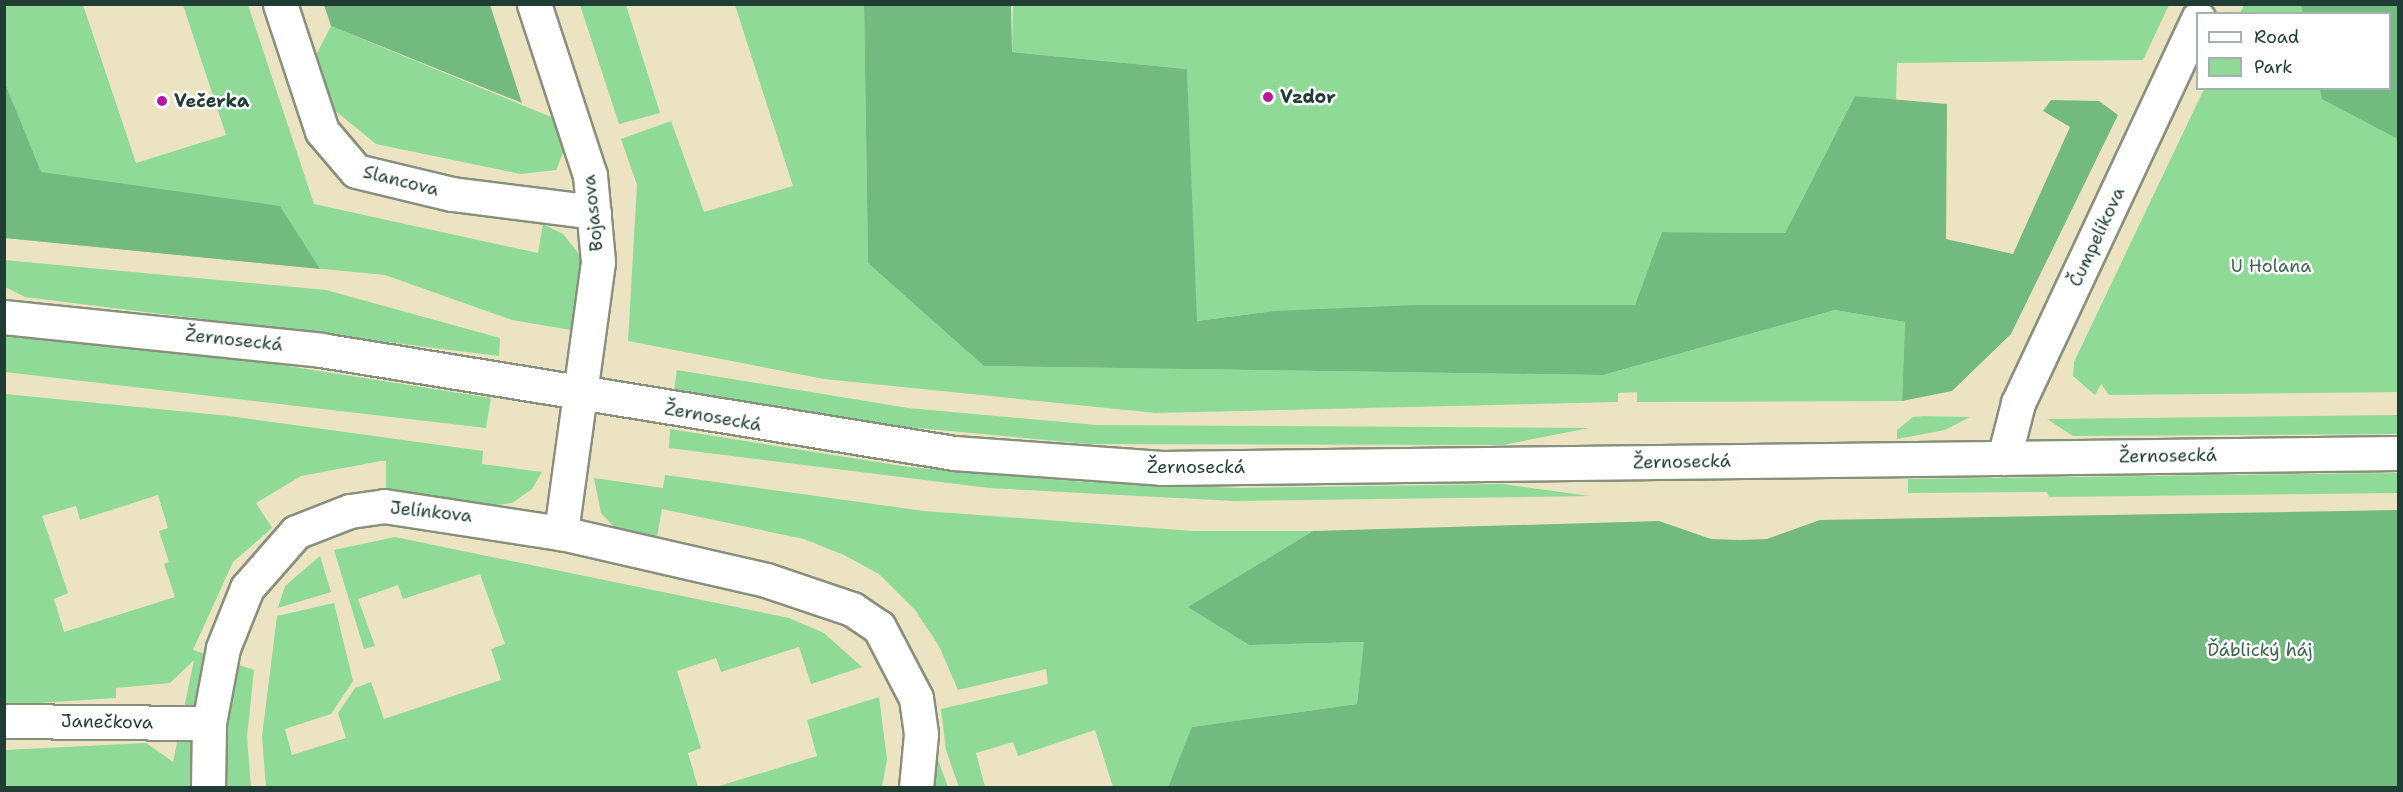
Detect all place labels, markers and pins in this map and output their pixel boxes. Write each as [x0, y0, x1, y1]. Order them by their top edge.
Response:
place label: Vzdor [1280, 86, 1336, 108]
place label: Večerka [174, 90, 249, 112]
marker: Vzdor [1261, 90, 1275, 104]
marker: Večerka [155, 94, 169, 108]

